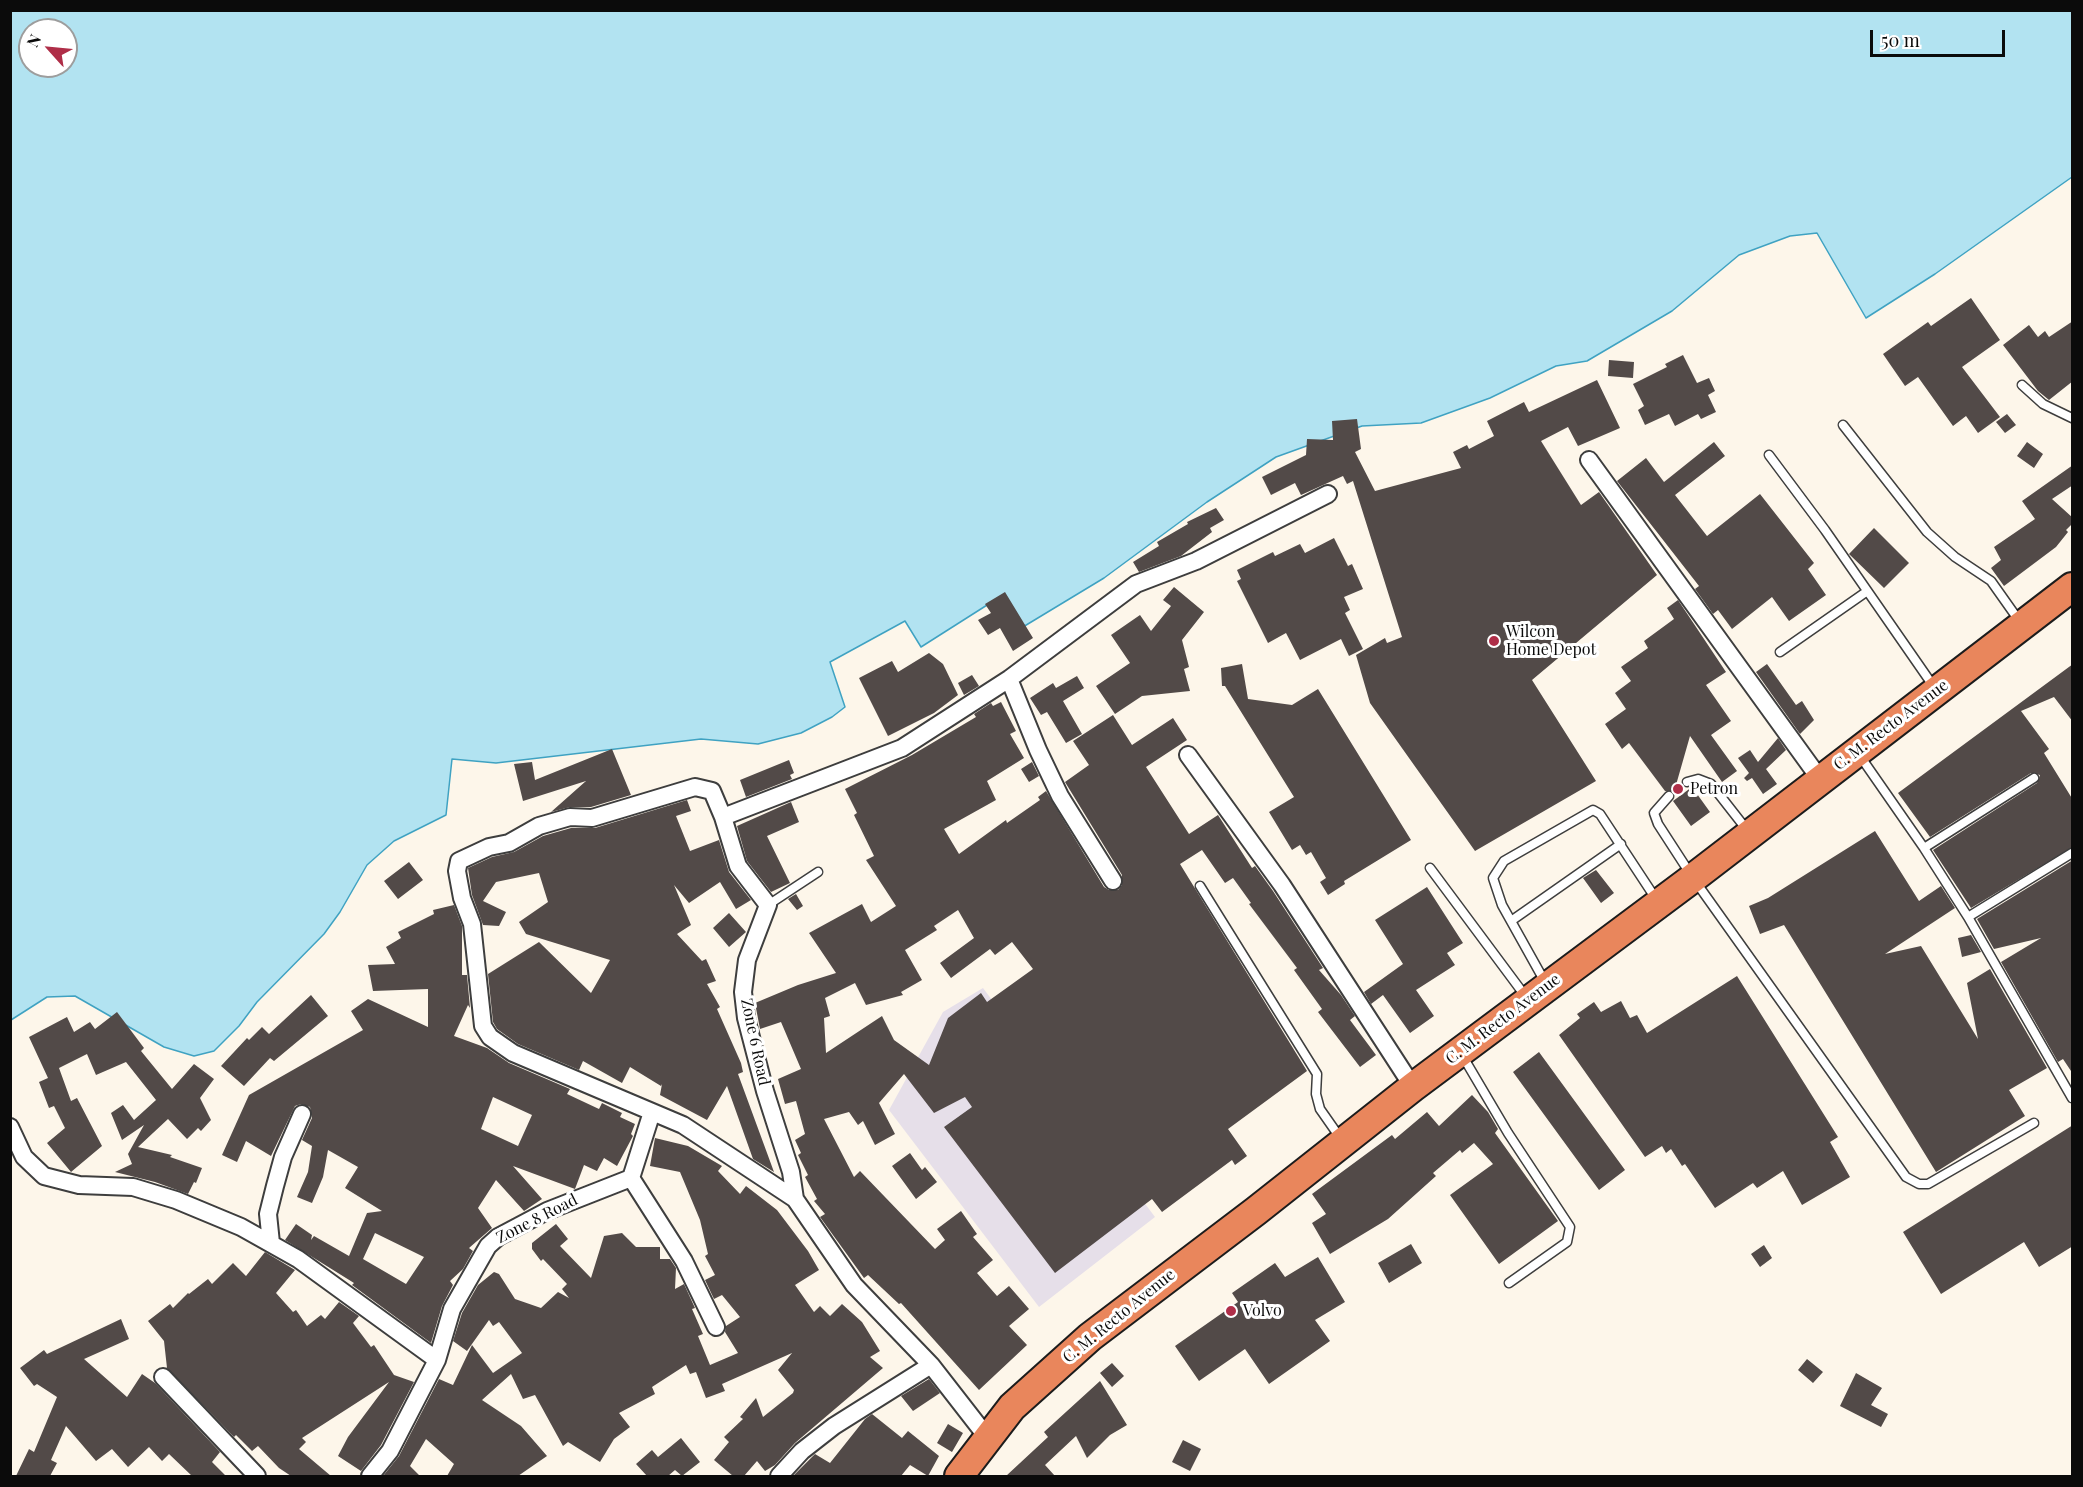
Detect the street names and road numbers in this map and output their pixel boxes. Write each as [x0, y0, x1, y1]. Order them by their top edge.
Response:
street label: C. M. Recto Avenue [1830, 676, 1952, 774]
street label: C. M. Recto Avenue [1442, 970, 1564, 1068]
street label: Zone 6 Road [736, 997, 774, 1087]
street label: Zone 8 Road [493, 1190, 581, 1248]
street label: C. M. Recto Avenue [1059, 1265, 1179, 1367]

